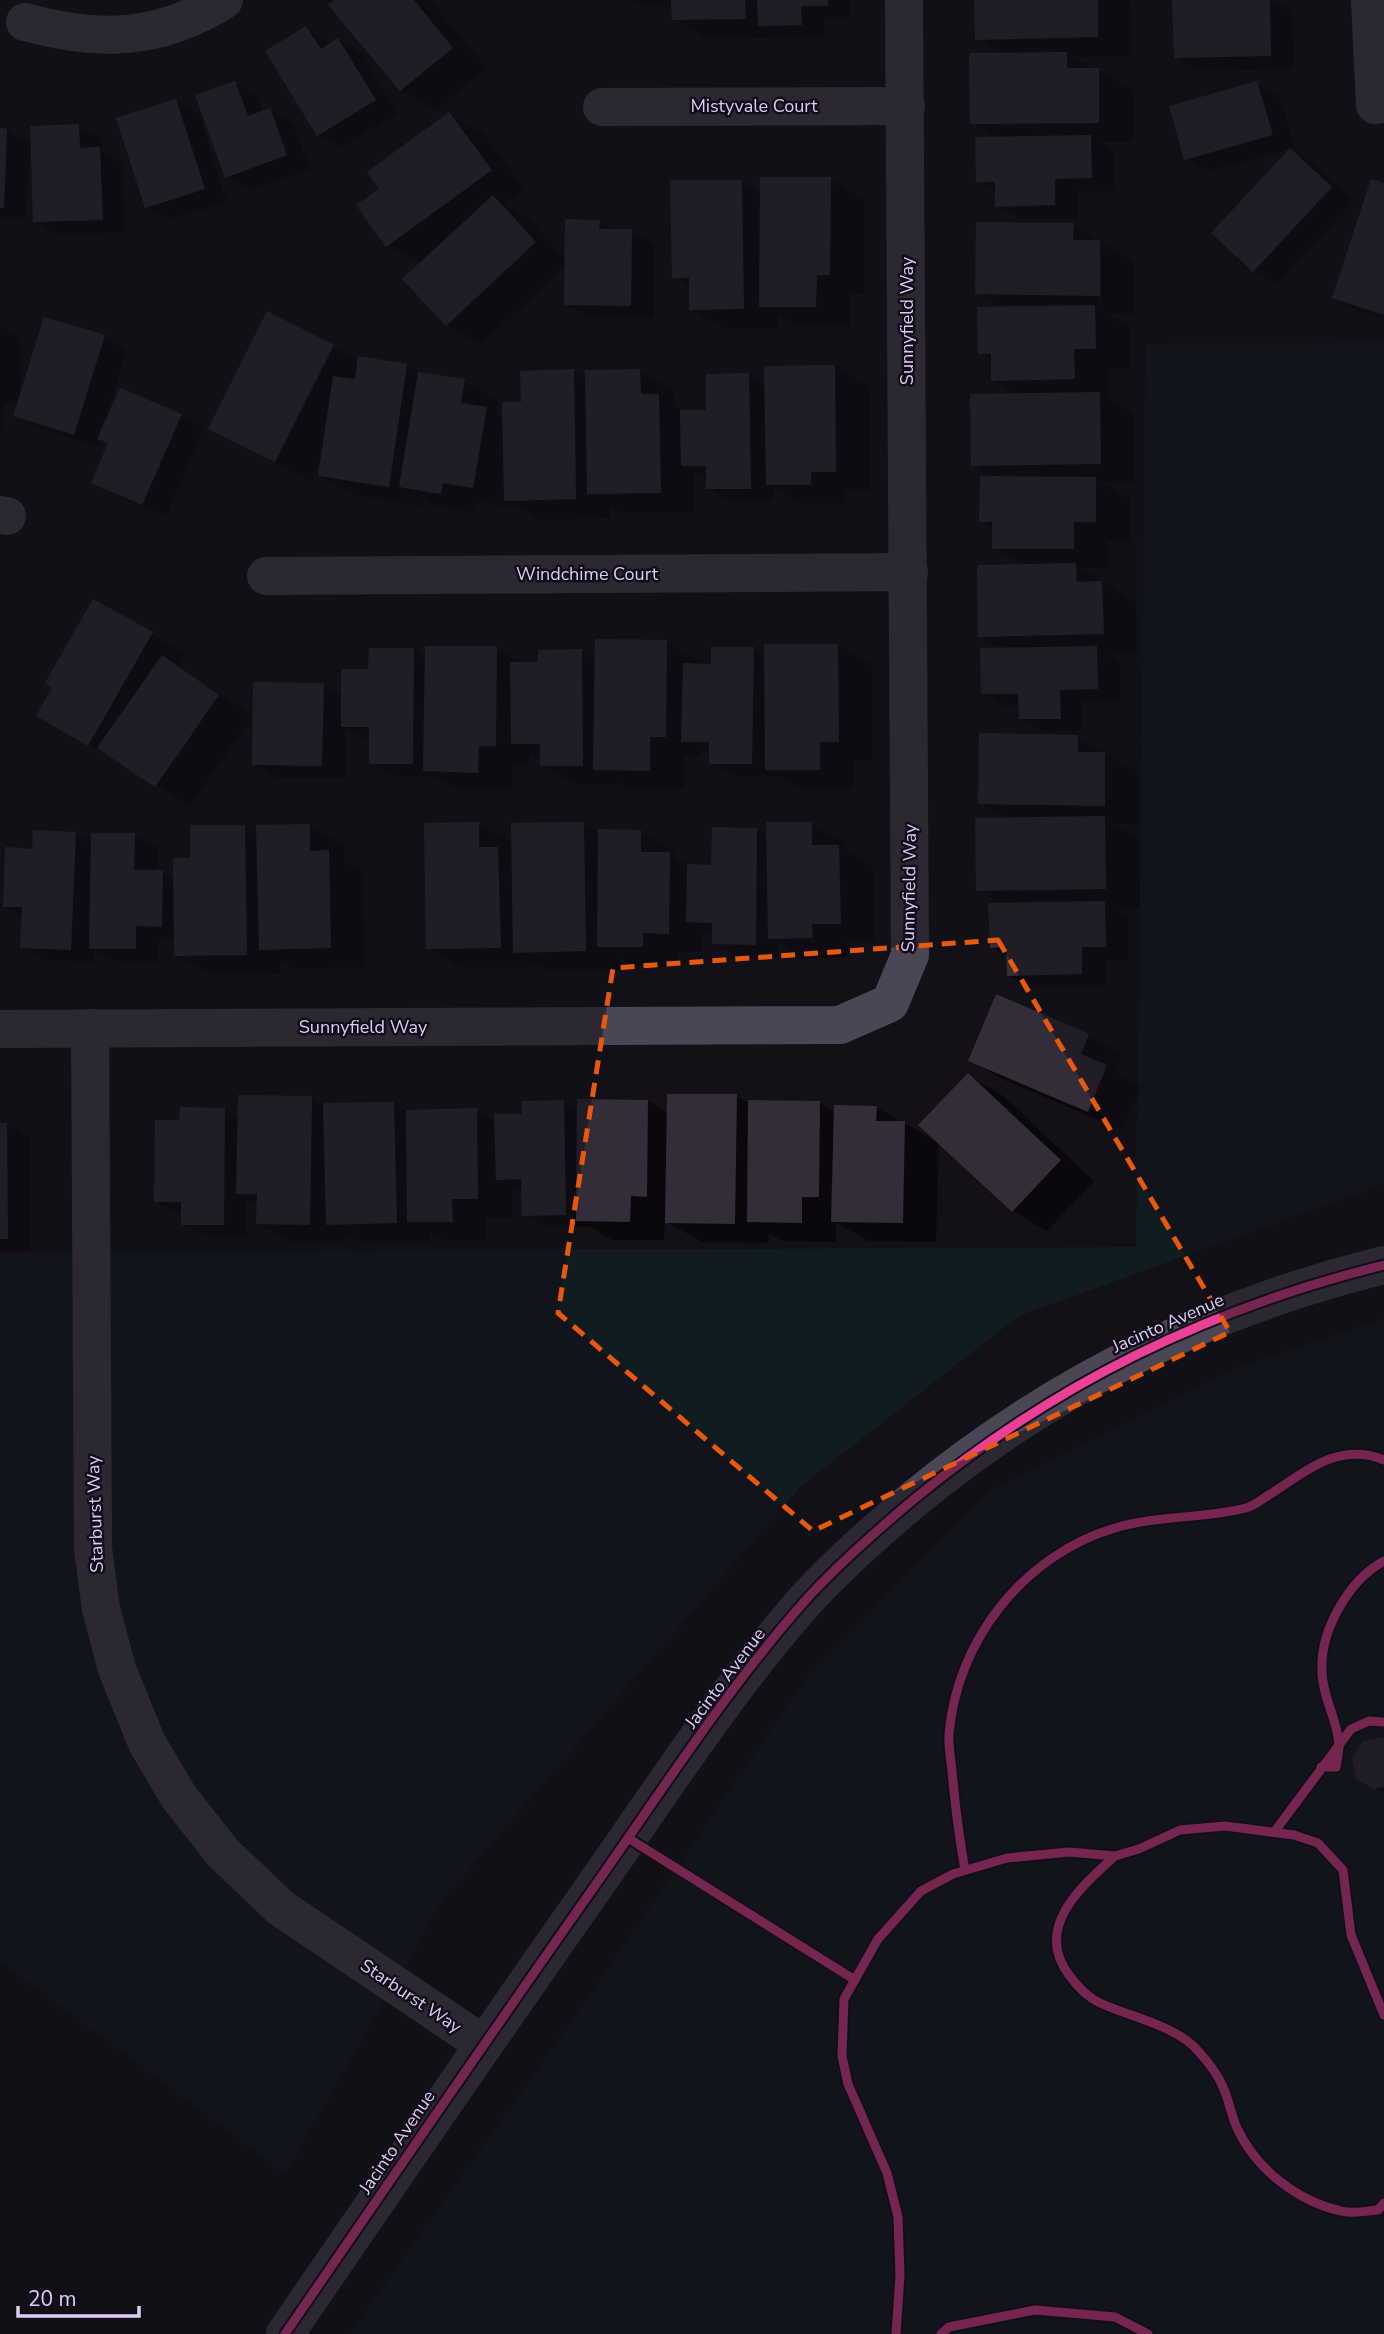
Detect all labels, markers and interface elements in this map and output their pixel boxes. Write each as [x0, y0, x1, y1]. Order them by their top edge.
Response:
street label: Mistyvale Court [690, 94, 818, 118]
street label: Sunnyfield Way [895, 256, 919, 385]
street label: Windchime Court [516, 562, 659, 586]
street label: Sunnyfield Way [896, 823, 922, 952]
street label: Sunnyfield Way [299, 1015, 428, 1039]
street label: Jacinto Avenue [1107, 1288, 1228, 1359]
street label: Starburst Way [81, 1454, 109, 1573]
street label: Jacinto Avenue [679, 1623, 771, 1734]
street label: Starburst Way [356, 1953, 467, 2039]
street label: Jacinto Avenue [353, 2085, 441, 2199]
scale bar [18, 2274, 138, 2318]
text: 20 m [28, 2285, 77, 2313]

